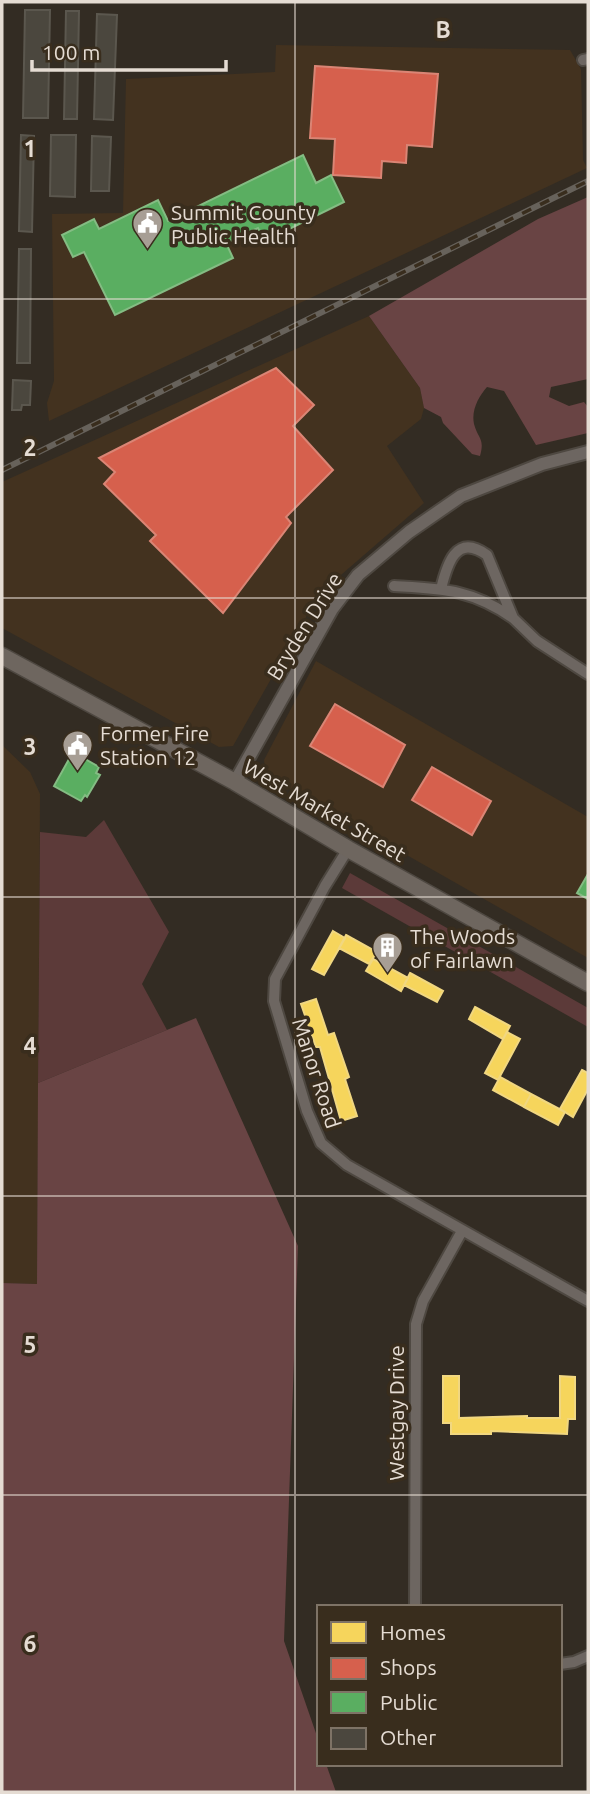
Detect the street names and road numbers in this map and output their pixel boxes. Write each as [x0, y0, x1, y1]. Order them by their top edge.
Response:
street label: Bryden Drive [261, 568, 347, 684]
street label: West Market Street [240, 754, 410, 866]
street label: Manor Road [288, 1015, 346, 1131]
street label: Westgay Drive [384, 1345, 408, 1481]

